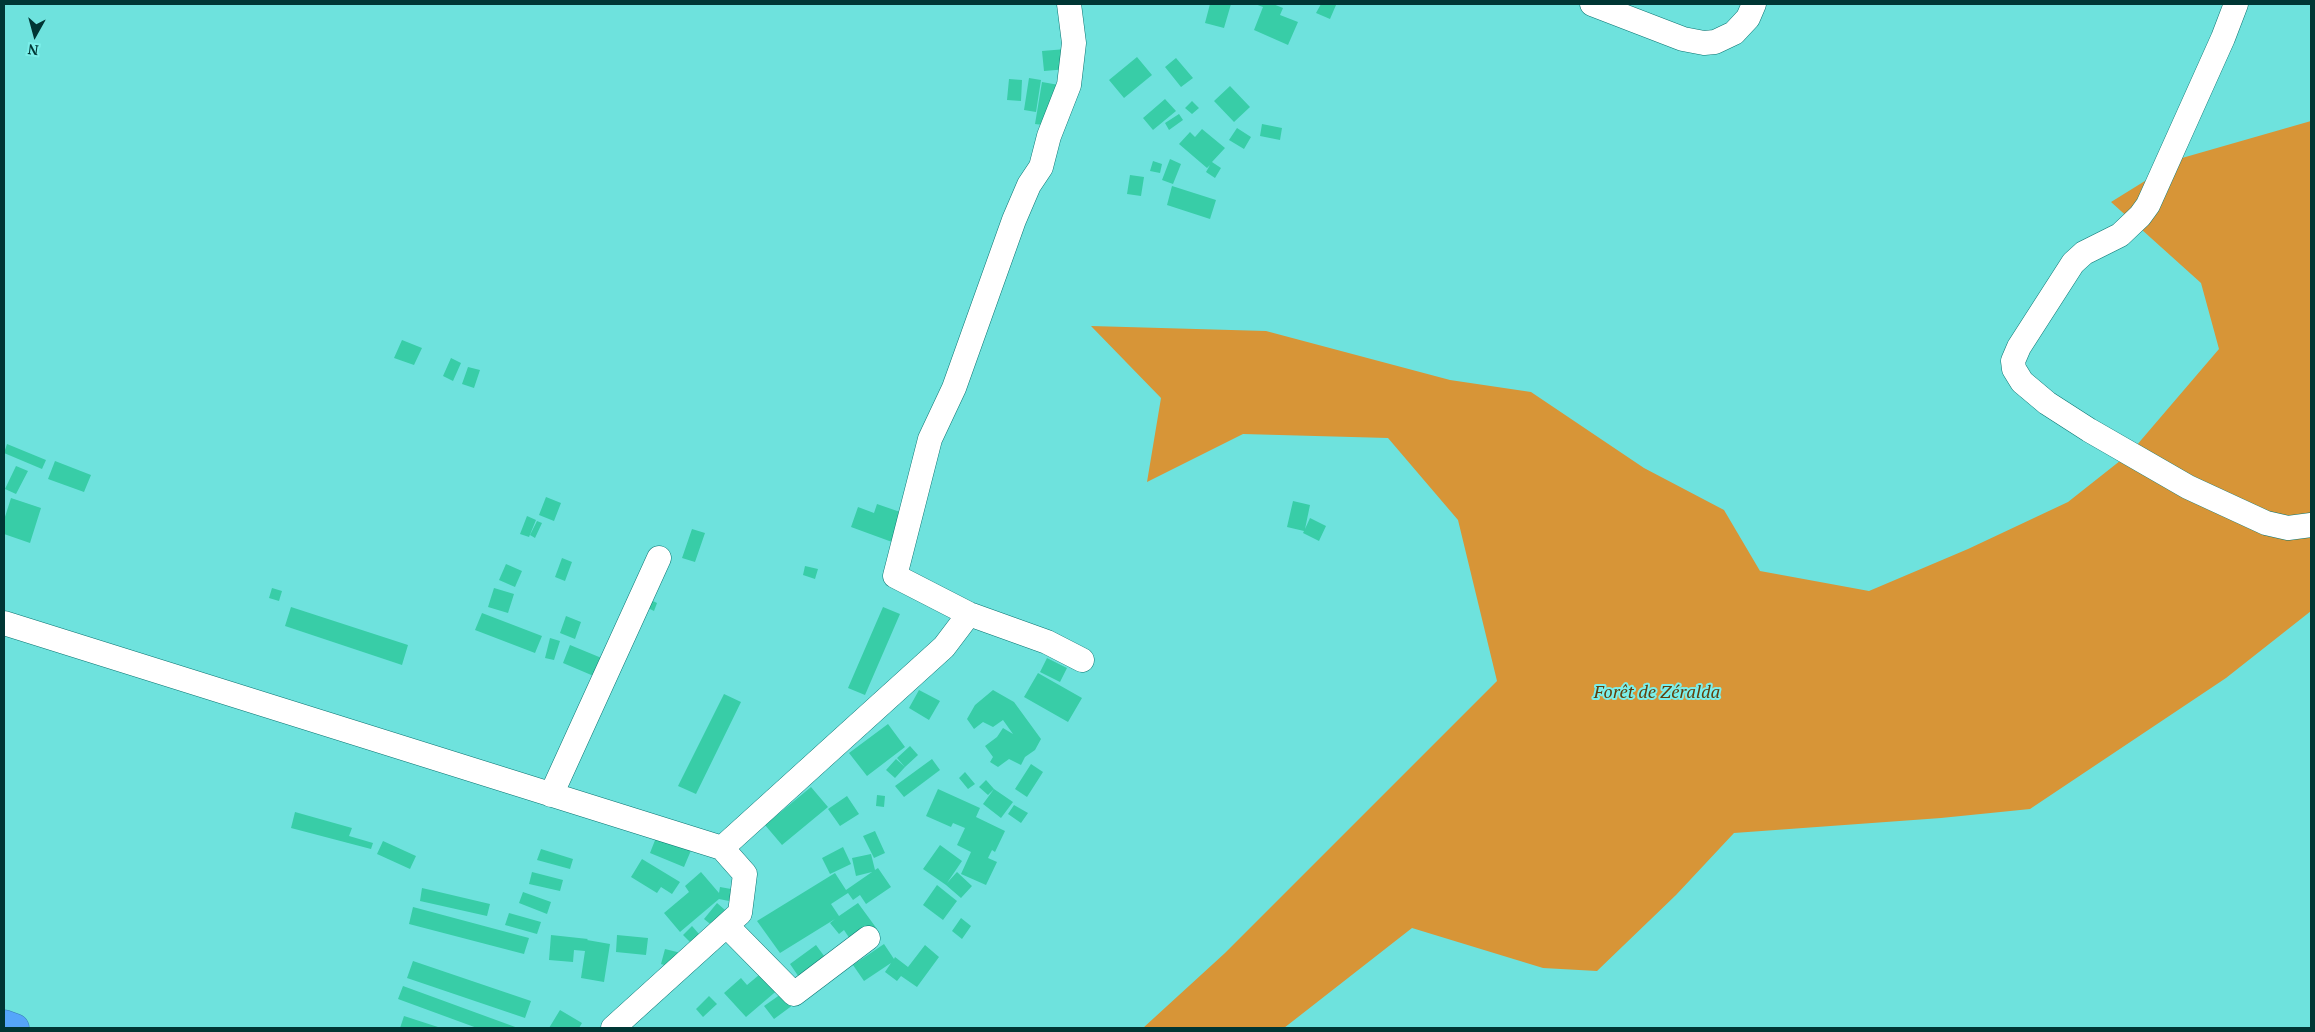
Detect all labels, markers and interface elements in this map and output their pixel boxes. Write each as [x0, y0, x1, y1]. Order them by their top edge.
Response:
north arrow [10, 10, 60, 60]
text: N [27, 40, 40, 60]
park label: Forêt de Zéralda [1594, 682, 1720, 704]

